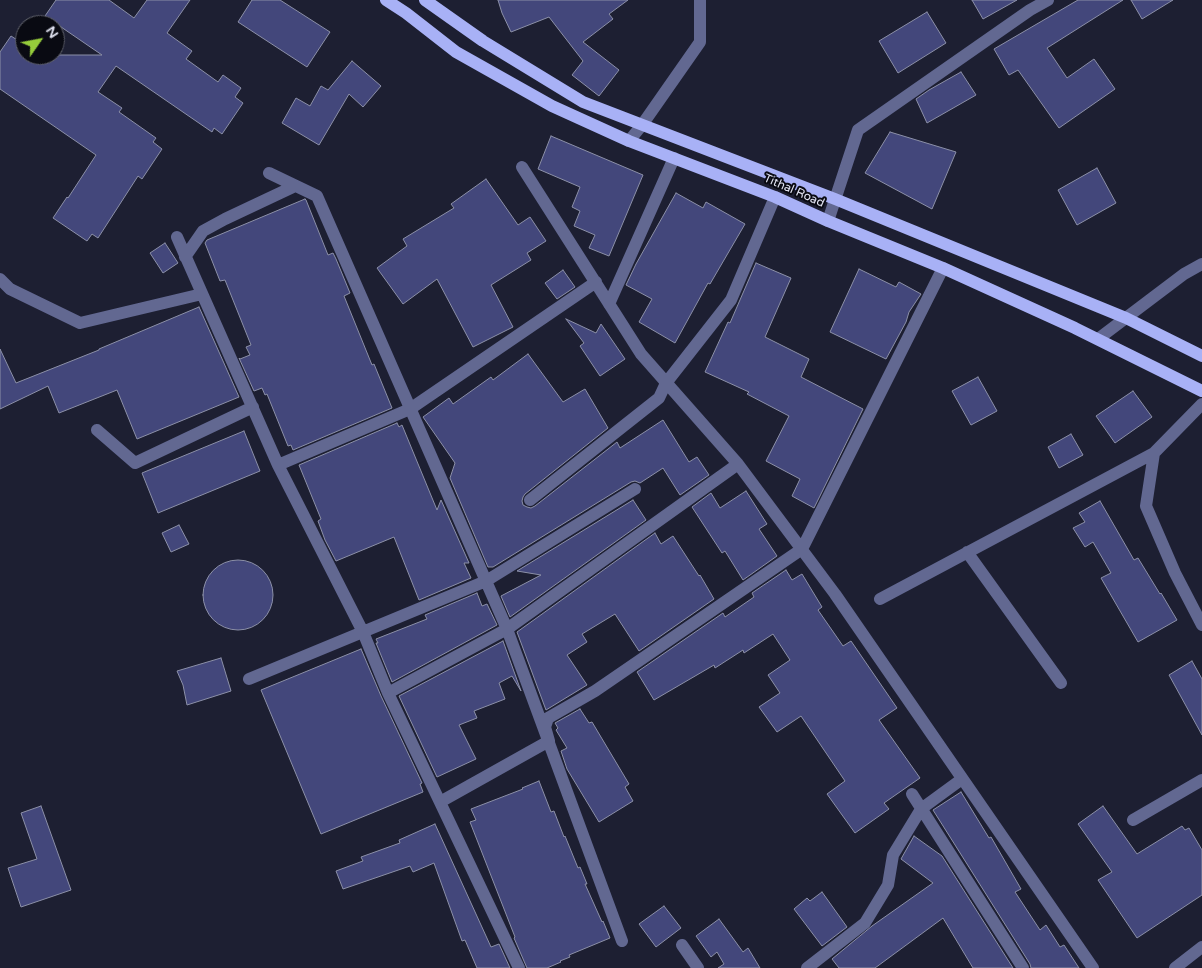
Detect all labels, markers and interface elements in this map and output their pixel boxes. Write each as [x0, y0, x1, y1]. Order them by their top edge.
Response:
north arrow [15, 15, 65, 65]
text: N [42, 23, 62, 41]
street label: Tithal Road [761, 171, 827, 211]

